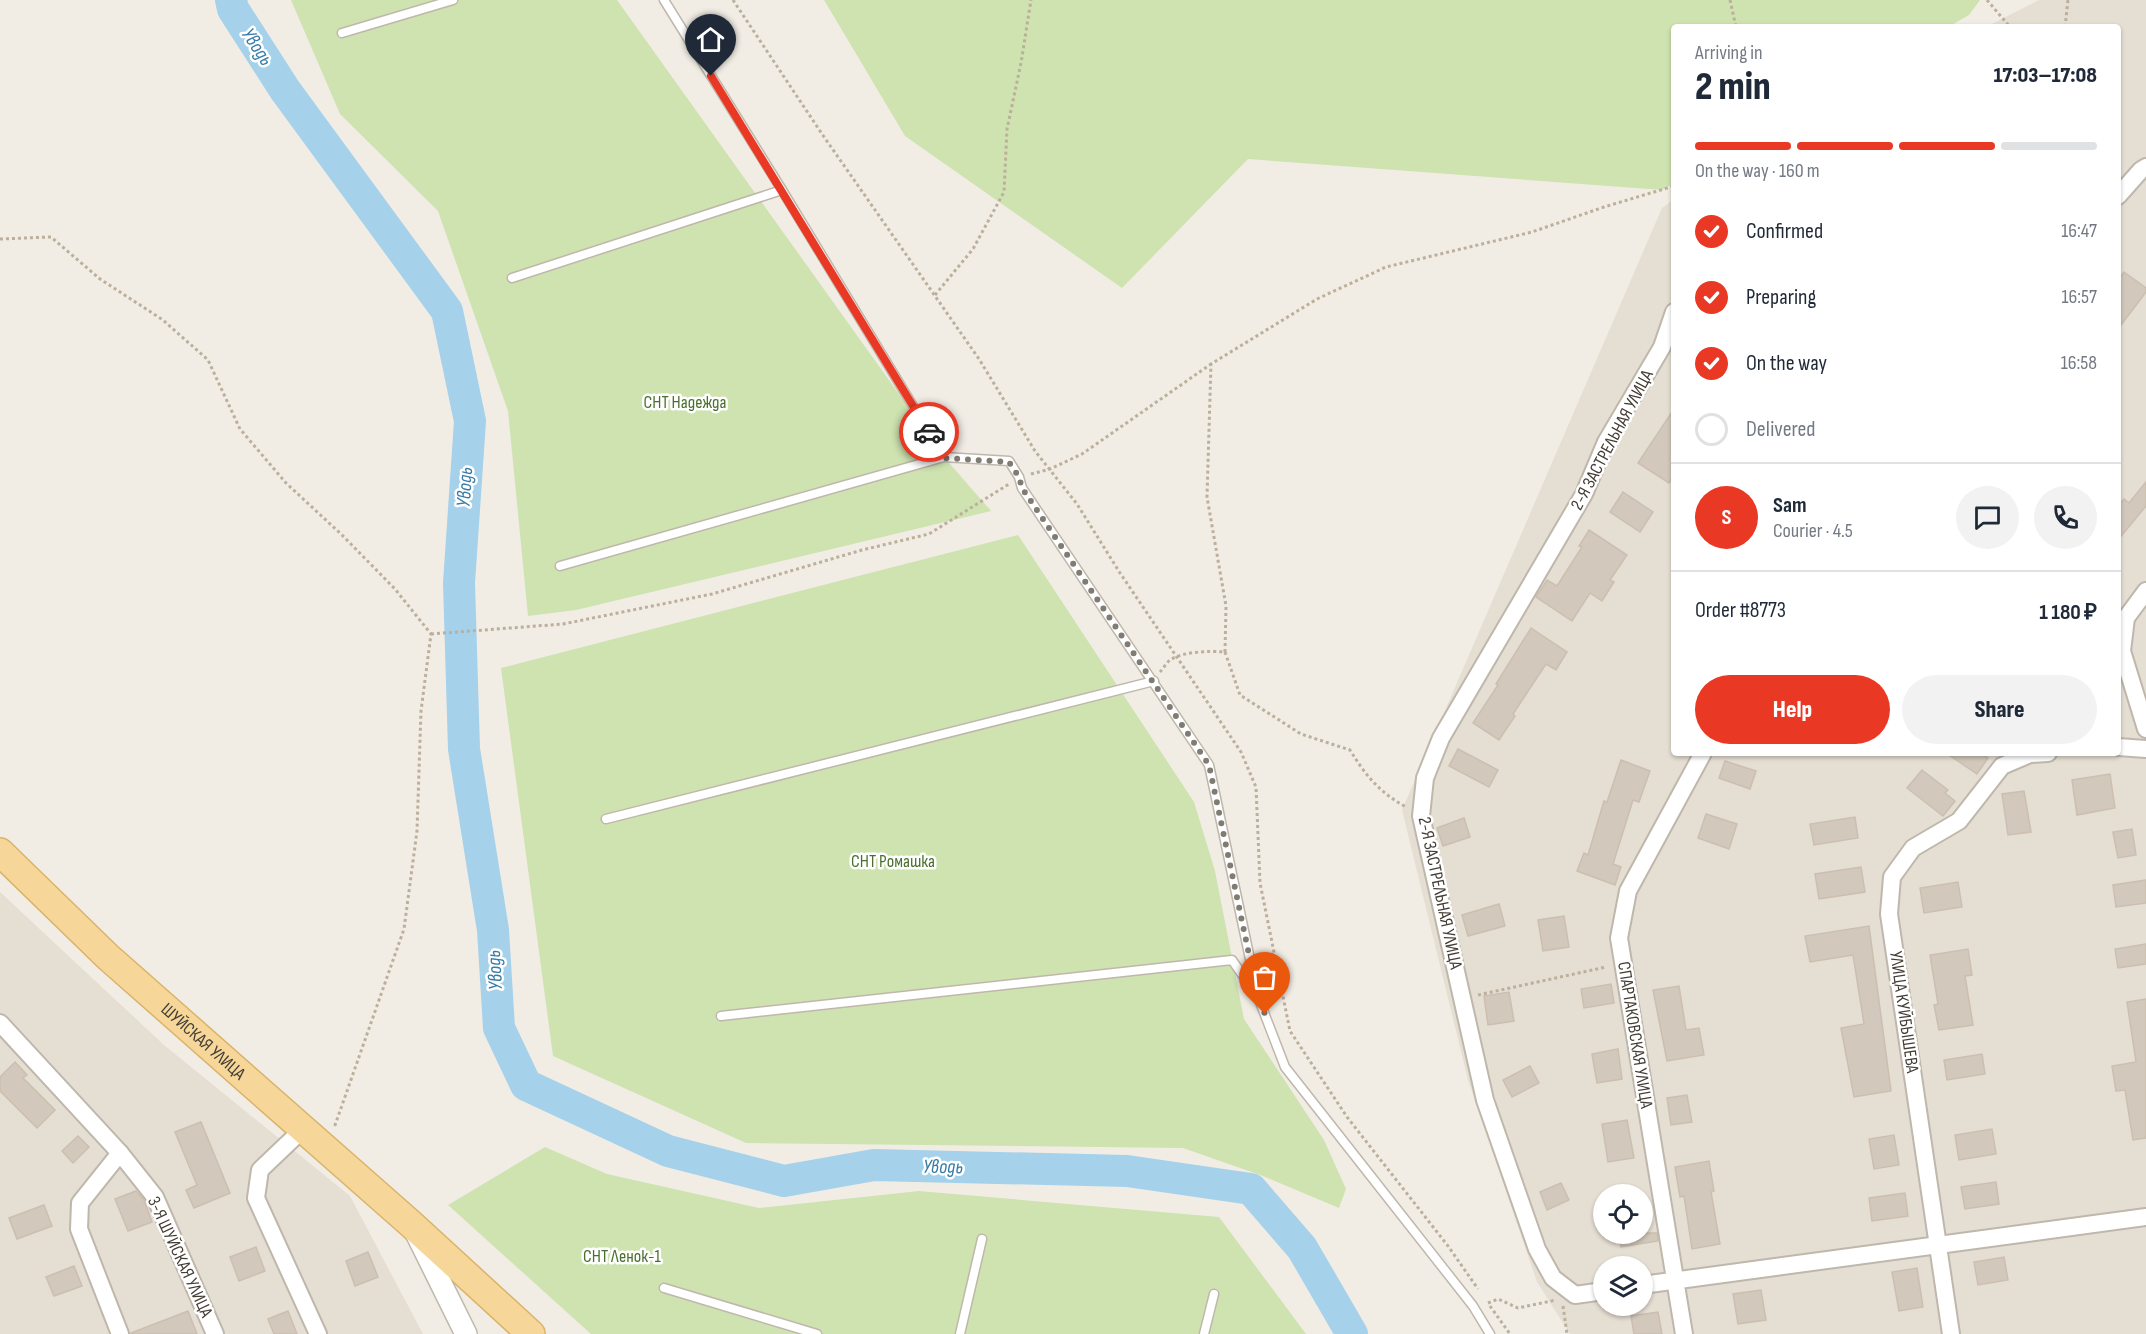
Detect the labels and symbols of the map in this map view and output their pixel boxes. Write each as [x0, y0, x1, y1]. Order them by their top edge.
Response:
pin [685, 14, 736, 76]
water label: Уводь [236, 24, 278, 71]
street label: 2-Я ЗАСТРЕЛЬНАЯ УЛИЦА [1566, 366, 1658, 513]
park label: СНТ Надежда [644, 392, 726, 413]
courier [899, 402, 959, 462]
water label: Уводь [452, 466, 478, 508]
street label: 2-Я ЗАСТРЕЛЬНАЯ УЛИЦА [1414, 815, 1466, 971]
park label: СНТ Ромашка [851, 851, 935, 872]
water label: Уводь [482, 949, 508, 991]
street label: УЛИЦА КУЙБЫШЕВА [1885, 950, 1923, 1075]
pin [1239, 952, 1290, 1014]
street label: СПАРТАКОВСКАЯ УЛИЦА [1613, 960, 1657, 1110]
street label: ШУЙСКАЯ УЛИЦА [157, 998, 250, 1084]
water label: Уводь [923, 1155, 963, 1179]
street label: 3-Я ШУЙСКАЯ УЛИЦА [143, 1193, 217, 1321]
park label: СНТ Ленок-1 [583, 1246, 662, 1267]

